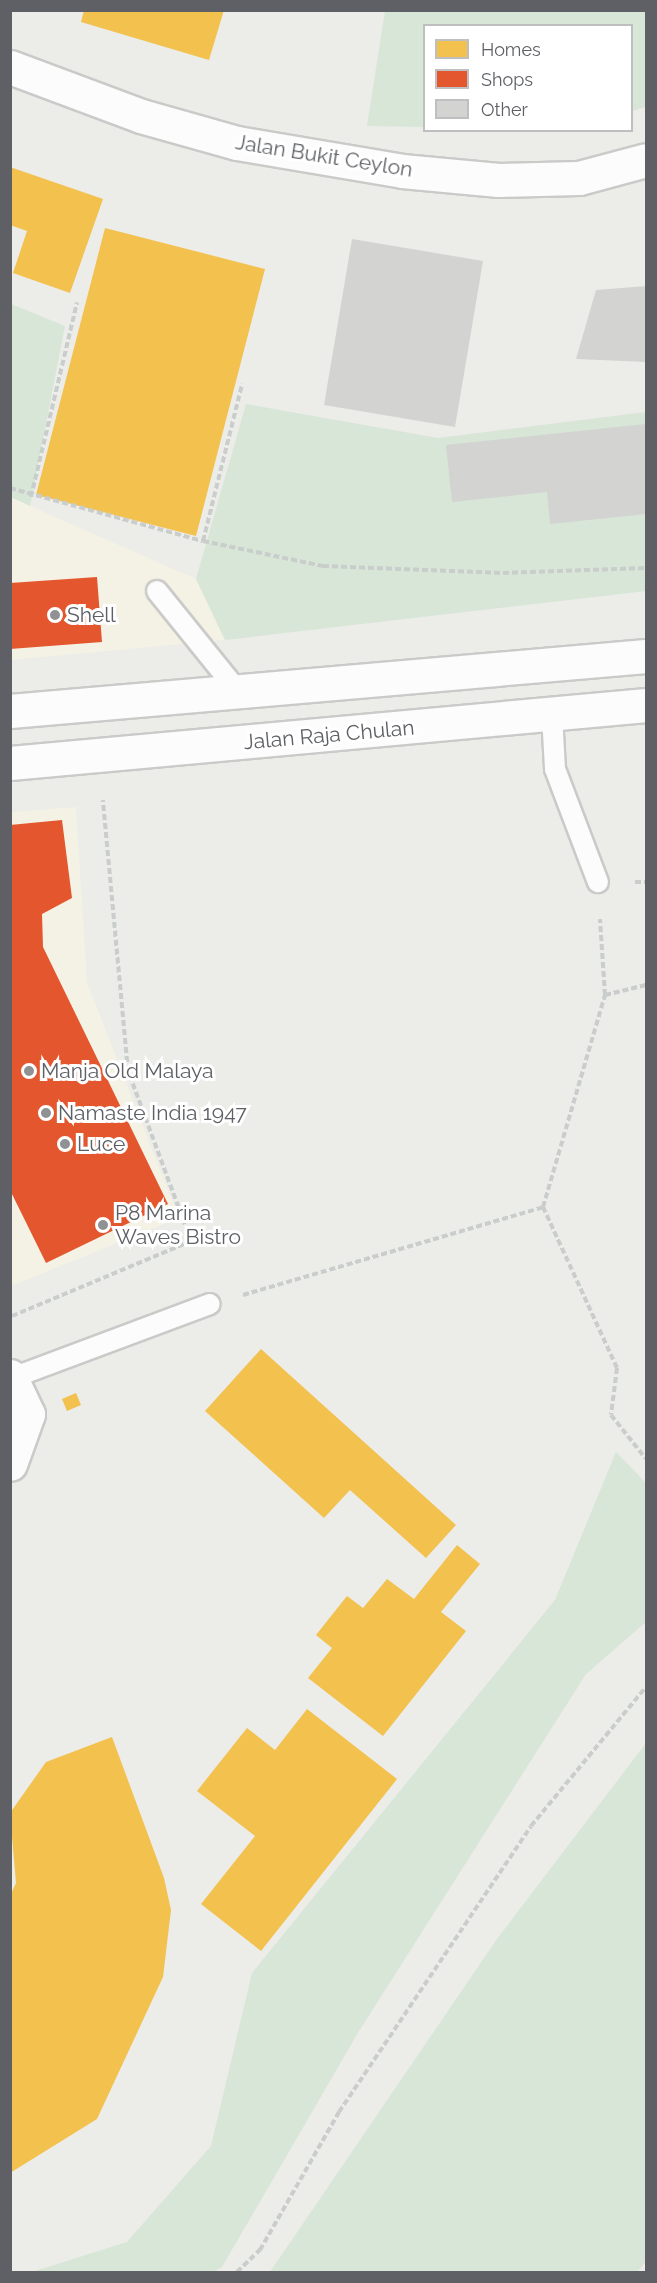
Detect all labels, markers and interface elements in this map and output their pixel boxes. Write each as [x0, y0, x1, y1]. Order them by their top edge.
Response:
legend [423, 24, 633, 132]
text: Homes [481, 39, 541, 60]
text: Shops [481, 69, 533, 90]
text: Other [481, 99, 528, 120]
street label: Jalan Bukit Ceylon [234, 130, 414, 182]
place label: Shell [67, 602, 116, 628]
marker: Shell [48, 608, 62, 622]
street label: Jalan Raja Chulan [243, 715, 415, 755]
place label: Manja Old Malaya [41, 1058, 214, 1084]
marker: Manja Old Malaya [22, 1064, 36, 1078]
place label: Namaste India 1947 [58, 1100, 247, 1126]
marker: Namaste India 1947 [39, 1106, 53, 1120]
place label: Luce [77, 1131, 125, 1157]
marker: Luce [58, 1137, 72, 1151]
place label: P8 Marina Waves Bistro [115, 1200, 241, 1250]
marker: P8 Marina Waves Bistro [96, 1218, 110, 1232]

